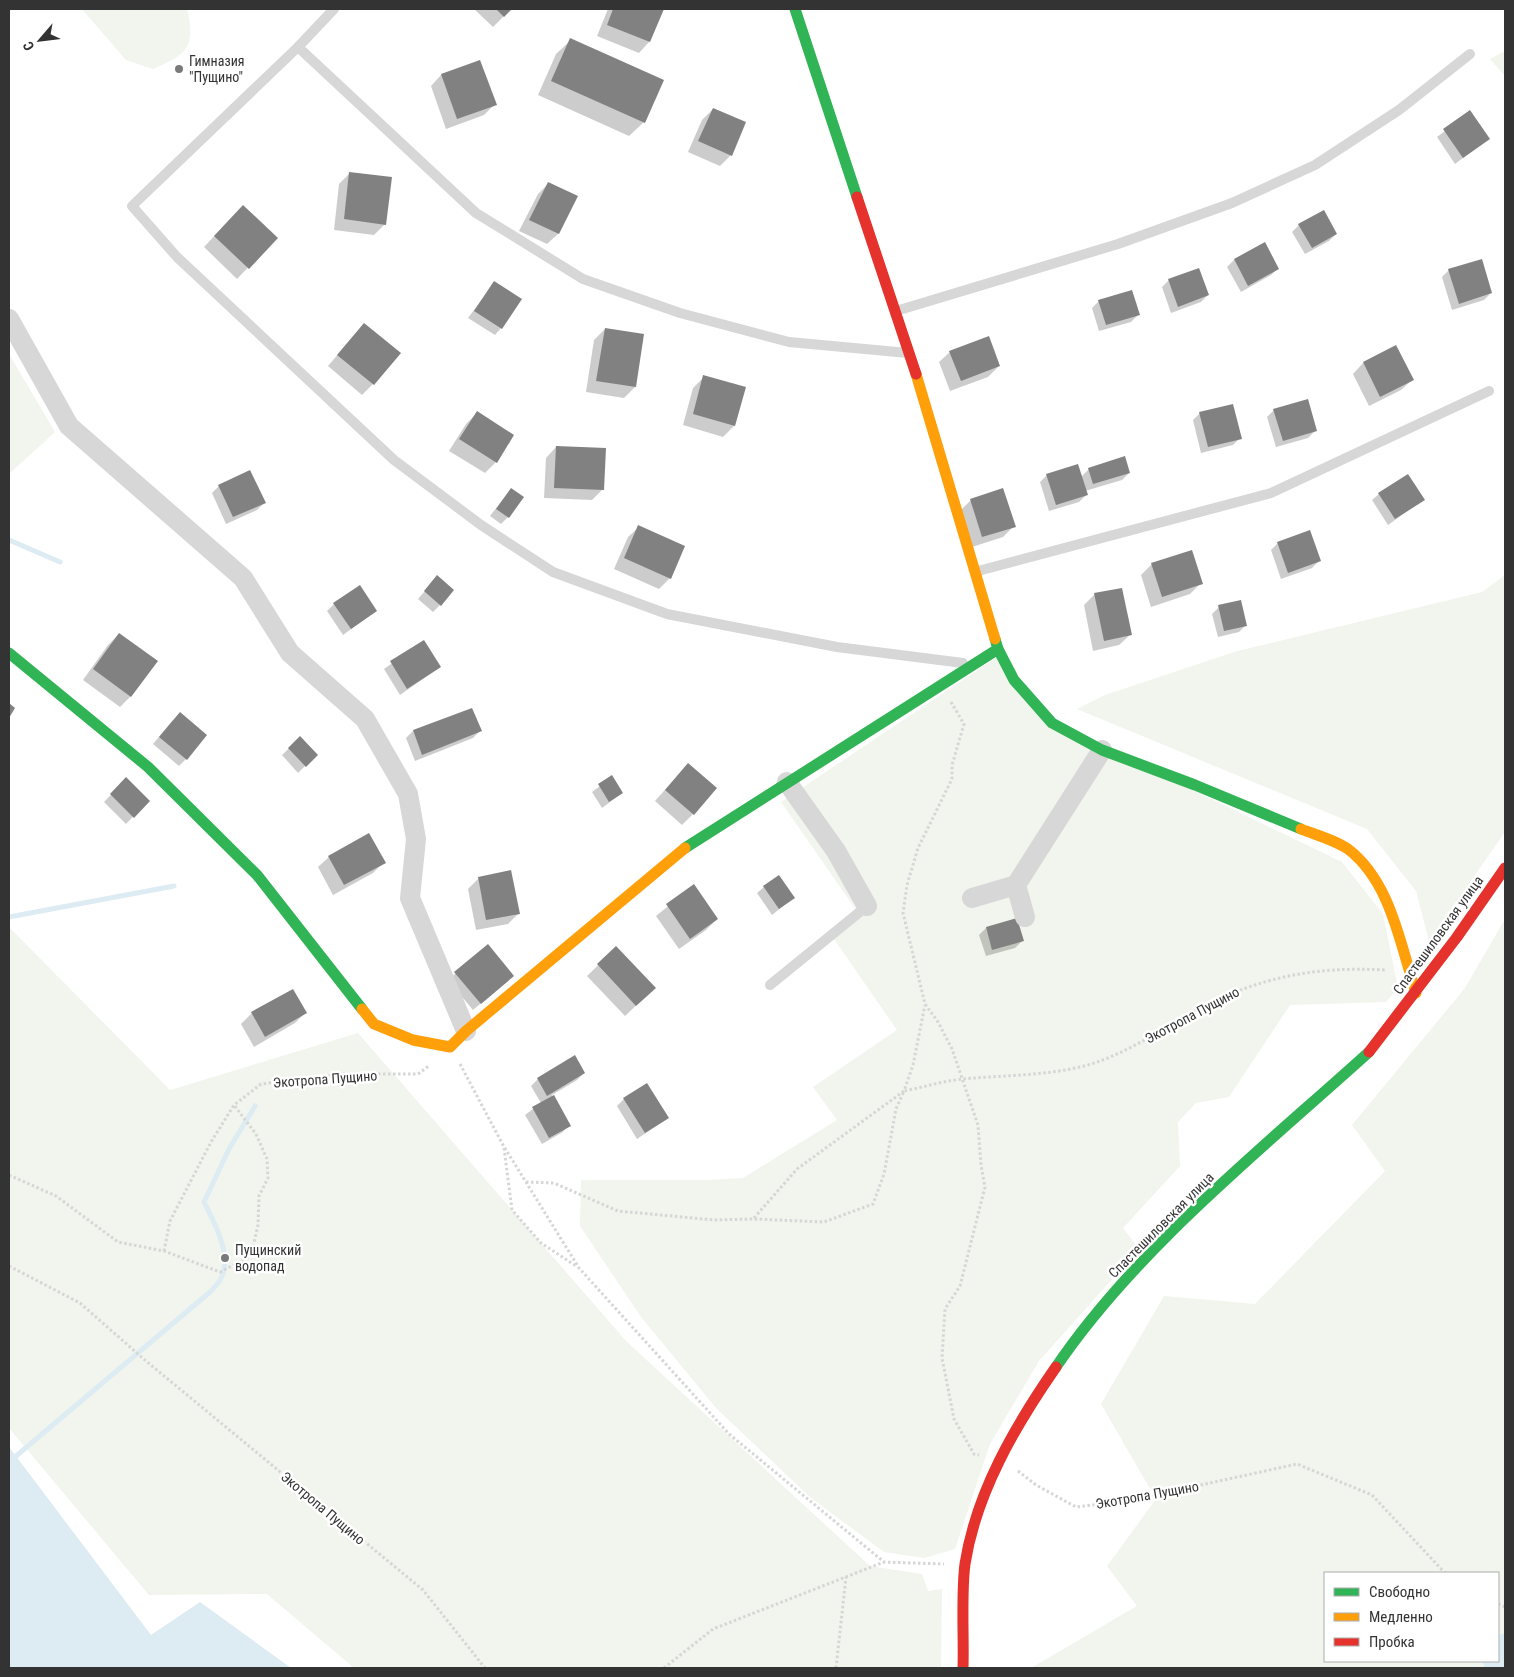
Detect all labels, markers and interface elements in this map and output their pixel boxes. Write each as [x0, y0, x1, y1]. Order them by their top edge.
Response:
north arrow [15, 15, 65, 65]
text: С [20, 39, 37, 53]
place label: Гимназия "Пущино" [189, 53, 245, 85]
marker: Гимназия "Пущино" [173, 63, 185, 75]
street label: Спастешиловская улица [1390, 873, 1486, 997]
street label: Экотропа Пущино [1142, 983, 1242, 1047]
street label: Экотропа Пущино [272, 1067, 378, 1091]
street label: Спастешиловская улица [1105, 1169, 1217, 1281]
place label: Пущинский водопад [235, 1242, 301, 1274]
marker: Пущинский водопад [219, 1252, 231, 1264]
street label: Экотропа Пущино [278, 1468, 368, 1548]
street label: Экотропа Пущино [1094, 1478, 1200, 1512]
legend [1324, 1572, 1499, 1662]
text: Свободно [1369, 1583, 1430, 1601]
text: Медленно [1369, 1608, 1433, 1626]
text: Пробка [1369, 1633, 1415, 1651]

